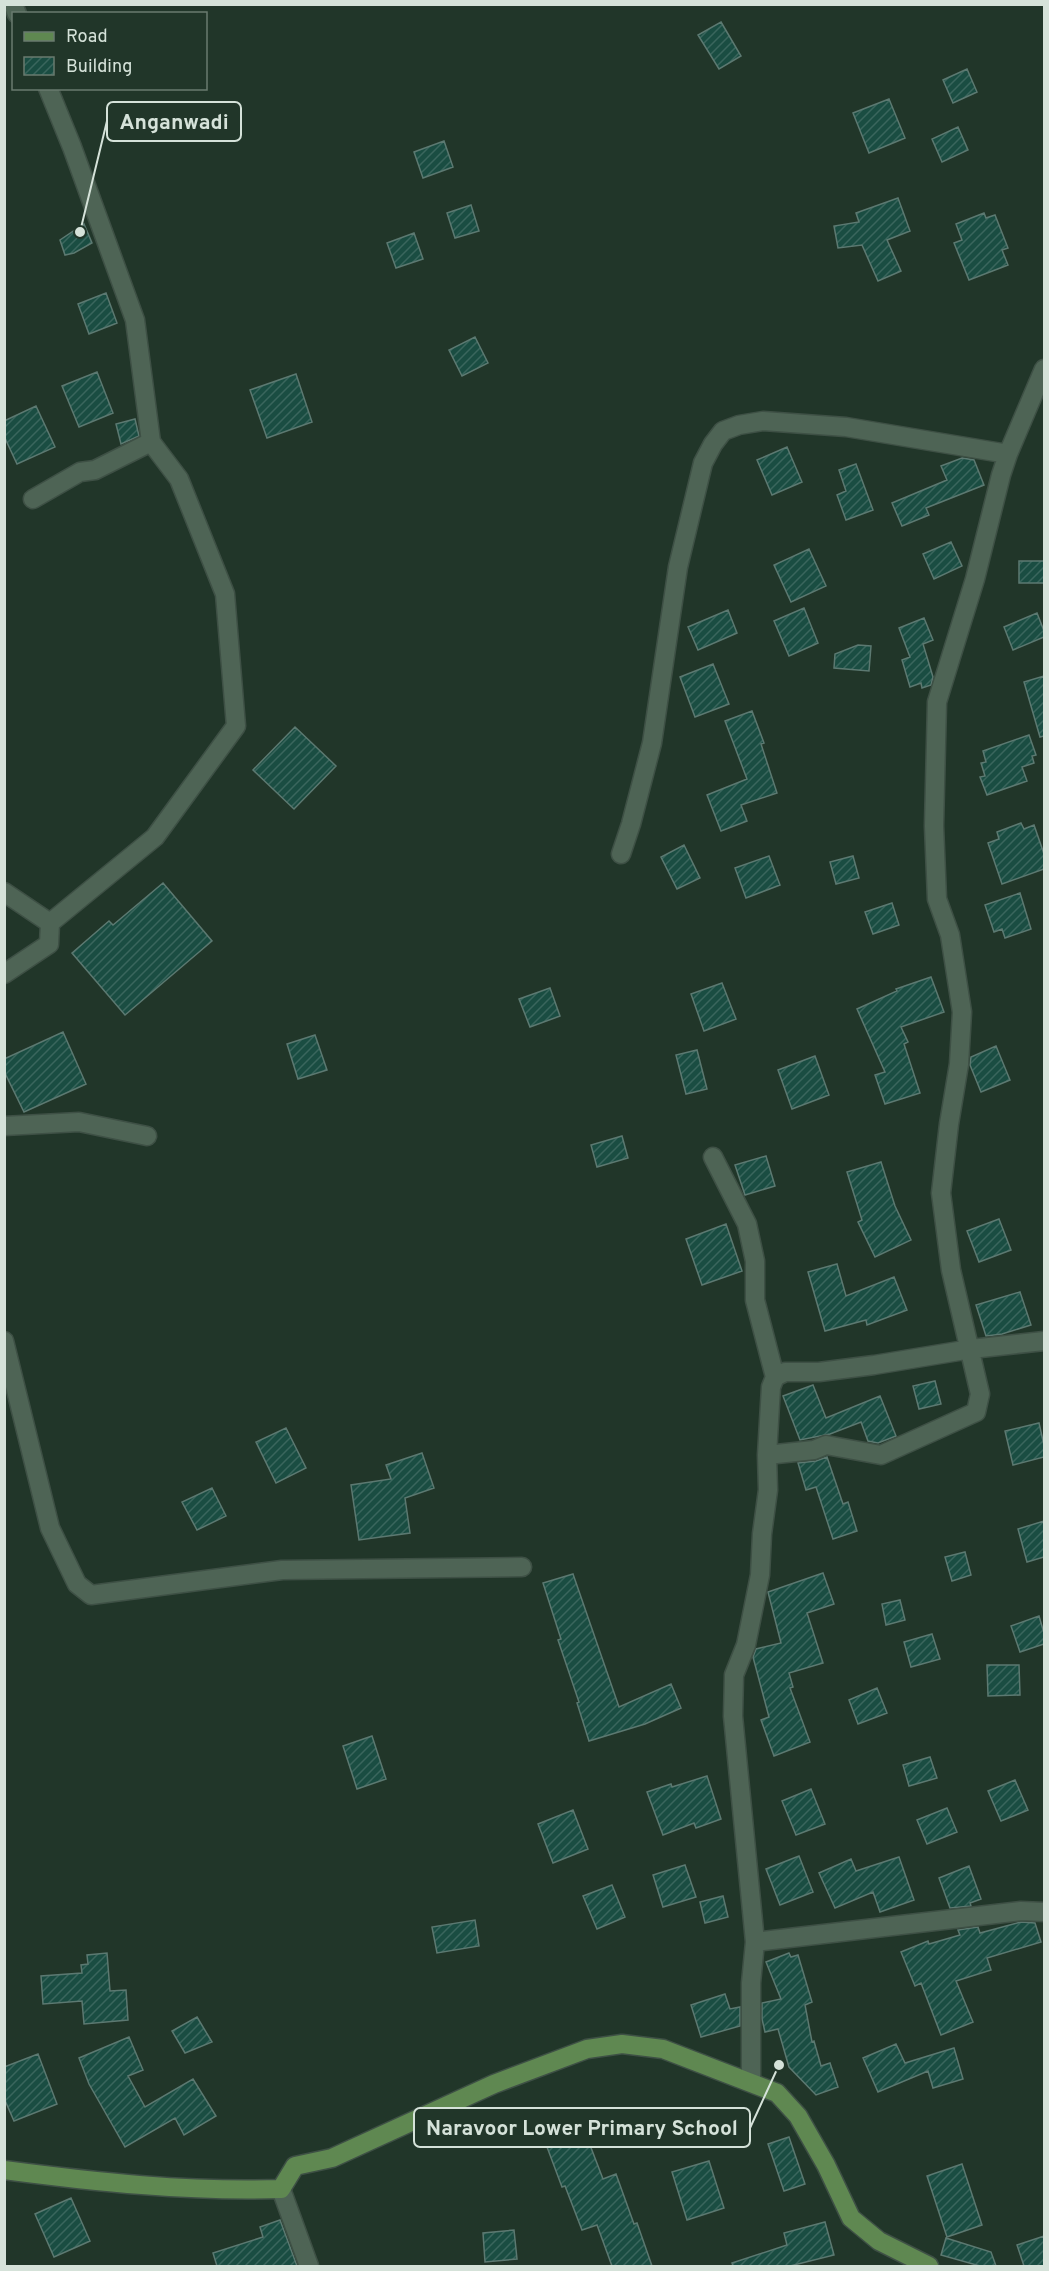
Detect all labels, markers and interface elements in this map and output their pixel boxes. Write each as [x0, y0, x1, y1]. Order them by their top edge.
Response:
legend [12, 12, 207, 90]
text: Road [66, 26, 108, 49]
text: Building [66, 56, 132, 79]
callout: Anganwadi [107, 102, 241, 141]
text: Anganwadi [119, 110, 229, 137]
callout: Naravoor Lower Primary School [414, 2108, 750, 2147]
text: Naravoor Lower Primary School [426, 2116, 738, 2143]

